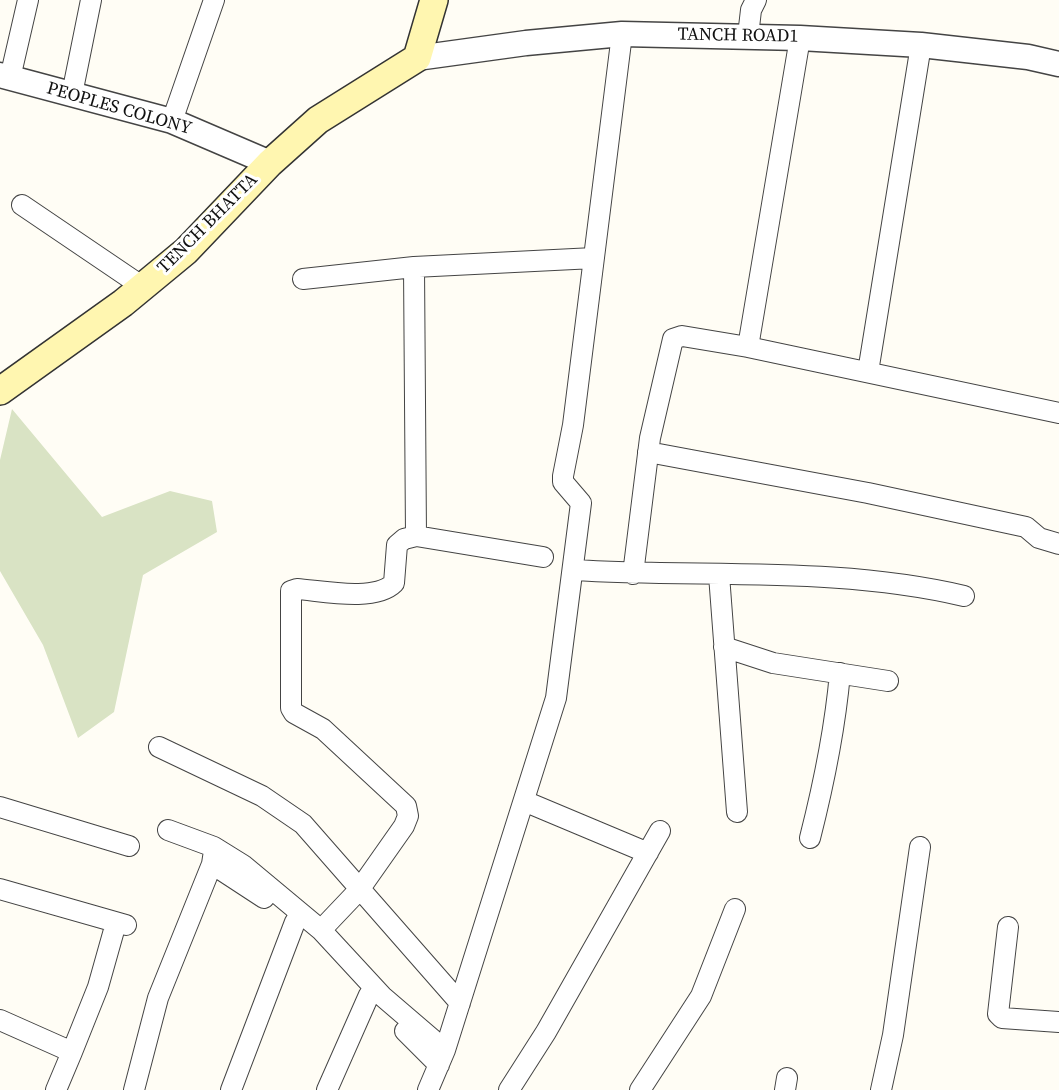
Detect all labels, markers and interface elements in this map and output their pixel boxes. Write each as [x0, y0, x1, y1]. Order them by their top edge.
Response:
street label: TANCH ROAD1 [677, 24, 799, 48]
street label: PEOPLES COLONY [44, 78, 194, 140]
street label: TENCH BHATTA [153, 169, 263, 279]

